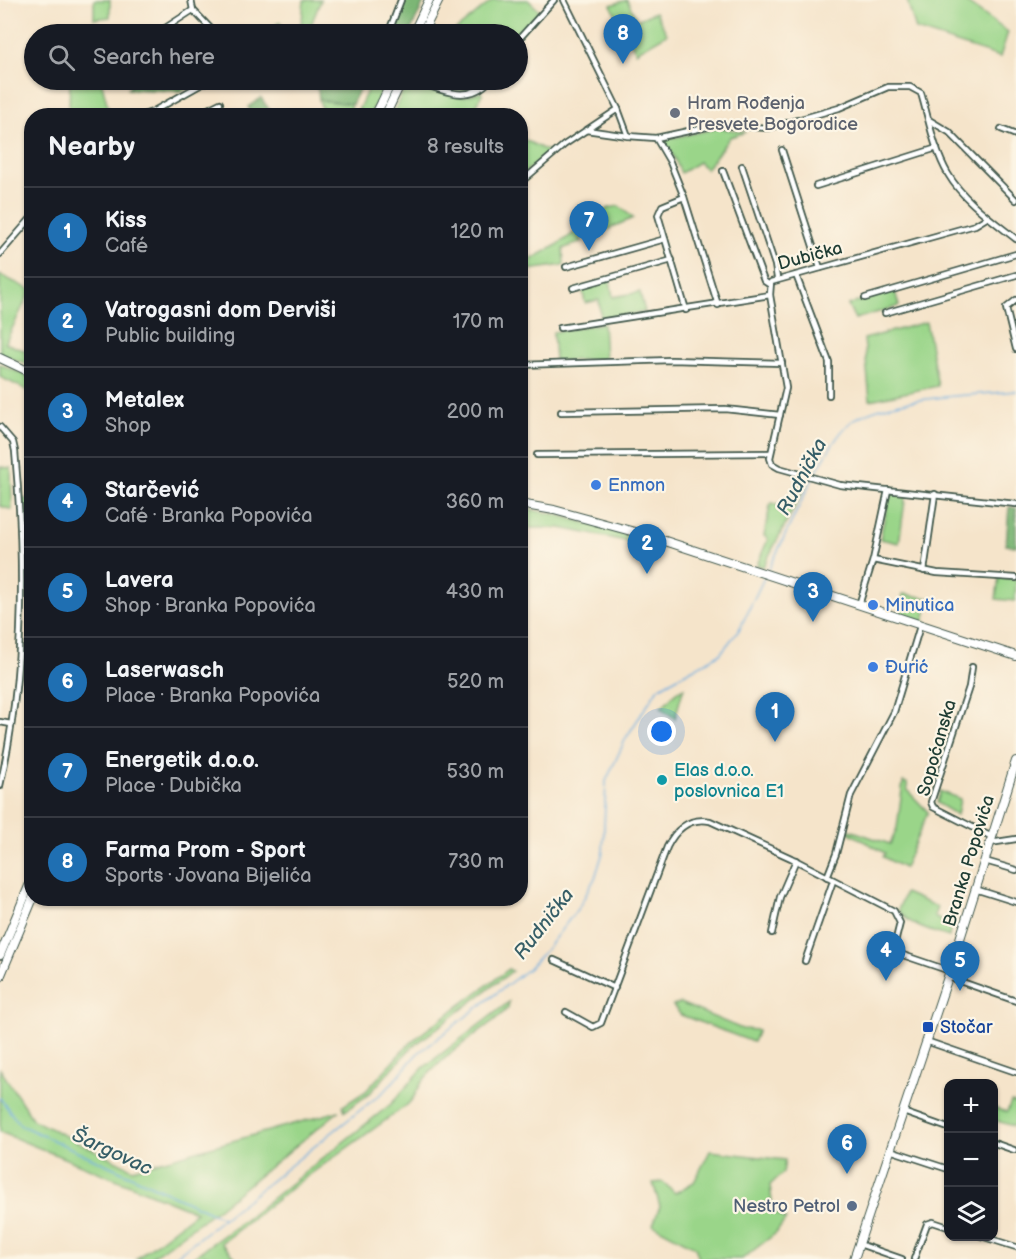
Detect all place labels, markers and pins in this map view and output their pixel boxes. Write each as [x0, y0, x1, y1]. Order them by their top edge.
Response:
pin: 8 [604, 14, 642, 64]
place label: Hram Rođenja Presvete Bogorodice [687, 93, 858, 135]
marker: Hram Rođenja Presvete Bogorodice [668, 106, 682, 120]
pin: 7 [570, 202, 608, 251]
place label: Enmon [608, 475, 665, 496]
marker: Enmon [589, 478, 603, 492]
pin: 2 [628, 524, 666, 574]
pin: 3 [794, 572, 832, 622]
place label: Minutica [885, 595, 954, 616]
marker: Minutica [866, 598, 880, 612]
place label: Đurić [885, 657, 929, 678]
marker: Đurić [866, 660, 880, 674]
pin: 1 [756, 692, 794, 742]
place label: Elas d.o.o. poslovnica E1 [674, 760, 784, 802]
marker: Elas d.o.o. poslovnica E1 [655, 773, 669, 787]
pin: 4 [866, 932, 906, 981]
pin: 5 [940, 942, 980, 991]
place label: Stočar [940, 1017, 993, 1038]
marker: Stočar [921, 1020, 935, 1034]
pin: 6 [828, 1124, 866, 1174]
place label: Nestro Petrol [733, 1196, 840, 1217]
marker: Nestro Petrol [845, 1199, 859, 1213]

